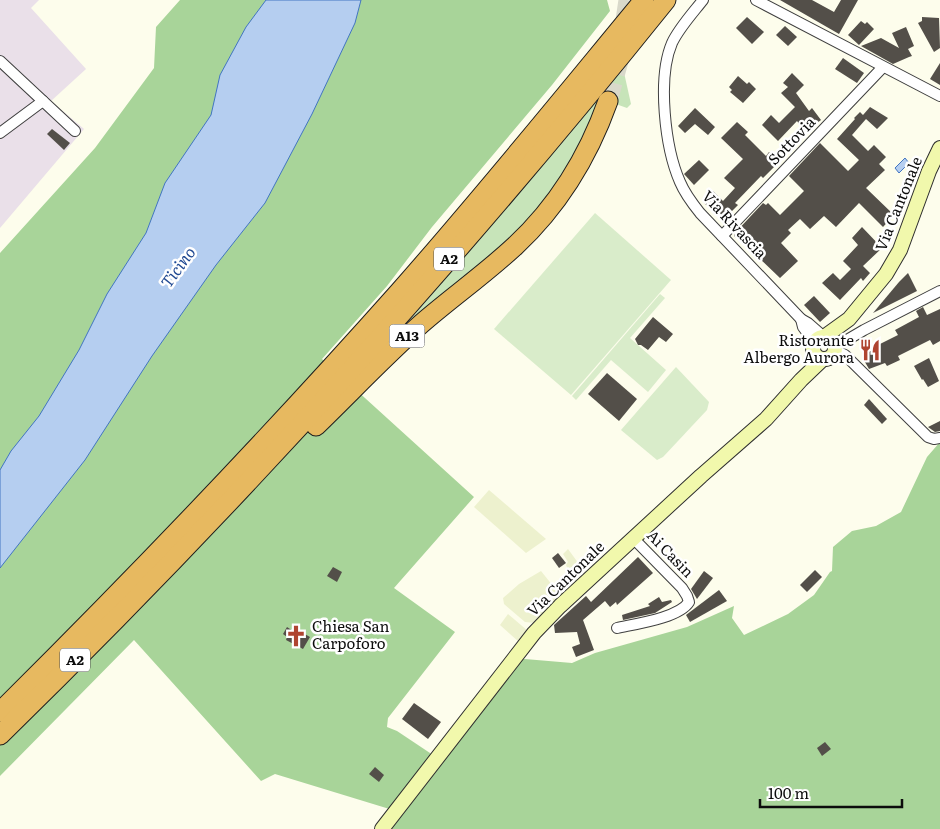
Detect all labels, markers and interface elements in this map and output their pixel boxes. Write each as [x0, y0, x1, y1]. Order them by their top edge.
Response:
street label: Sottovia [762, 110, 821, 170]
street label: Via Cantonale [868, 153, 927, 254]
street label: Via Rivascia [697, 185, 774, 264]
water label: Ticino [154, 241, 200, 292]
road number: A2 [434, 248, 464, 270]
road number: A13 [390, 324, 424, 348]
place label: Ristorante Albergo Aurora [744, 328, 855, 368]
restaurant icon: Ristorante Albergo Aurora [857, 337, 883, 363]
street label: Ai Casin [642, 524, 700, 582]
street label: Via Cantonale [521, 535, 609, 621]
place label: Chiesa San Carpoforo [312, 614, 389, 654]
church icon: Chiesa San Carpoforo [283, 623, 309, 649]
road number: A2 [60, 648, 90, 672]
scale bar [760, 776, 902, 808]
text: 100 m [768, 781, 809, 804]

